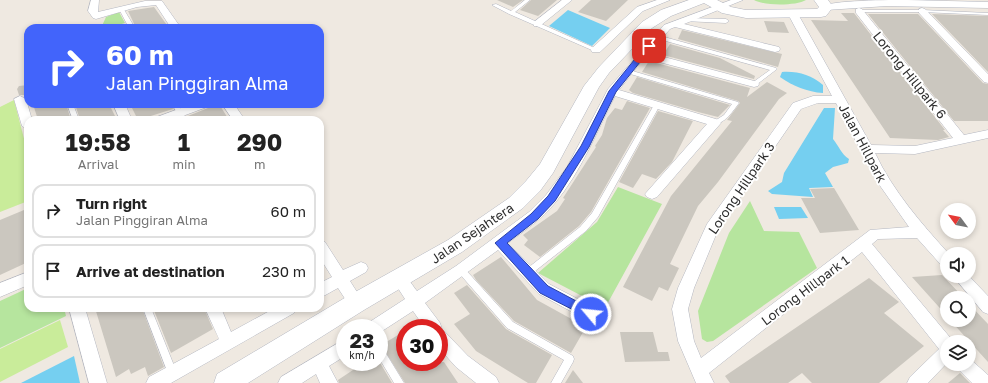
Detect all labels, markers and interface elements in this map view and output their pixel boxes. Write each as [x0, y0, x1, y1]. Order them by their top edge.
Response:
street label: Lorong Hillpark 6 [870, 28, 950, 122]
pin [632, 29, 666, 63]
icon: arrive [638, 35, 660, 57]
text: 60 m [106, 38, 173, 71]
icon: right [40, 40, 92, 92]
text: Jalan Pinggiran Alma [106, 72, 288, 94]
street label: Jalan Hillpark [836, 101, 891, 186]
text: 19:58 [66, 127, 131, 156]
text: 1 [178, 127, 190, 156]
text: 290 [237, 127, 282, 156]
street label: Lorong Hillpark 3 [704, 139, 778, 237]
text: Arrival [78, 156, 119, 172]
text: min [172, 156, 195, 172]
text: m [254, 156, 265, 172]
text: Turn right [76, 194, 147, 212]
street label: Jalan Sejahtera [427, 199, 517, 267]
icon: right [42, 200, 64, 222]
text: 60 m [271, 202, 306, 220]
north arrow [940, 203, 976, 239]
map controls [940, 203, 976, 371]
text: Jalan Pinggiran Alma [76, 212, 208, 228]
button: sound [940, 247, 976, 283]
street label: Lorong Hillpark 1 [758, 252, 852, 328]
icon: arrive [42, 260, 64, 282]
text: Arrive at destination [76, 262, 225, 280]
text: 230 m [262, 262, 306, 280]
button: search [940, 291, 976, 327]
position arrow [570, 293, 612, 335]
speed limit sign: 30 [396, 319, 448, 371]
text: 23 [350, 328, 374, 352]
button: layers [940, 335, 976, 371]
text: km/h [349, 349, 375, 361]

